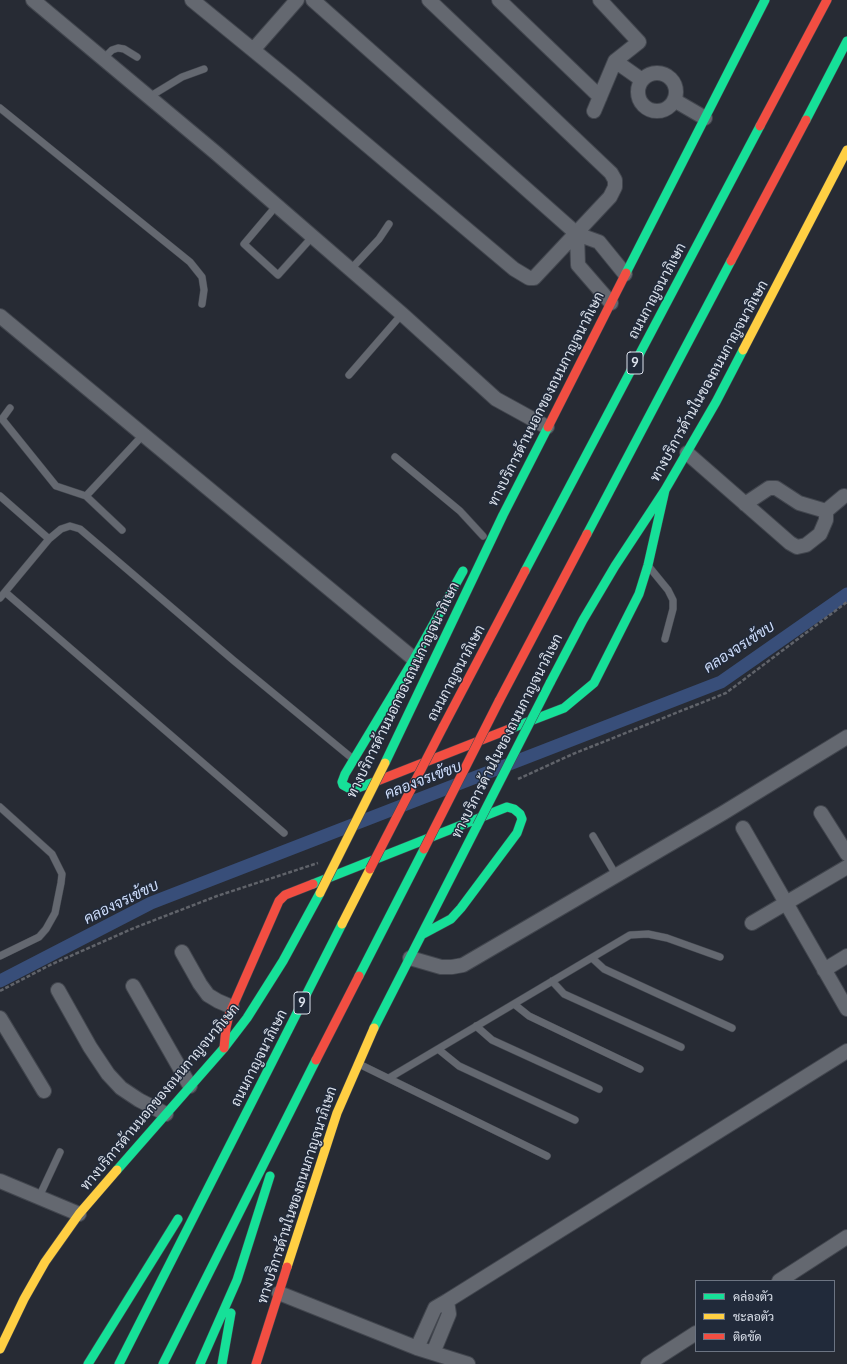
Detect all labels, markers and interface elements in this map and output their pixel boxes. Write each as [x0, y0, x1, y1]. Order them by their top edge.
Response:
street label: ถนนกาญจนาภิเษก [625, 240, 689, 342]
street label: ทางบริการด้านในของถนนกาญจนาภิเษก [647, 278, 771, 484]
street label: ทางบริการด้านนอกของถนนกาญจนาภิเษก [484, 289, 608, 509]
road number: 9 [627, 352, 643, 374]
street label: ทางบริการด้านนอกของถนนกาญจนาภิเษก [343, 579, 463, 801]
water label: คลองจรเข้ขบ [700, 617, 778, 677]
street label: ถนนกาญจนาภิเษก [424, 622, 488, 724]
street label: ทางบริการด้านในของถนนกาญจนาภิเษก [448, 631, 566, 841]
water label: คลองจรเข้ขบ [382, 757, 464, 803]
water label: คลองจรเข้ขบ [81, 876, 161, 928]
road number: 9 [294, 992, 310, 1014]
street label: ทางบริการด้านนอกของถนนกาญจนาภิเษก [77, 1000, 243, 1194]
street label: ถนนกาญจนาภิเษก [227, 1007, 291, 1109]
street label: ทางบริการด้านในของถนนกาญจนาภิเษก [254, 1084, 340, 1306]
legend [695, 1280, 835, 1352]
text: คล่องตัว [733, 1289, 773, 1304]
text: ชะลอตัว [733, 1309, 774, 1324]
text: ติดขัด [733, 1329, 762, 1344]

